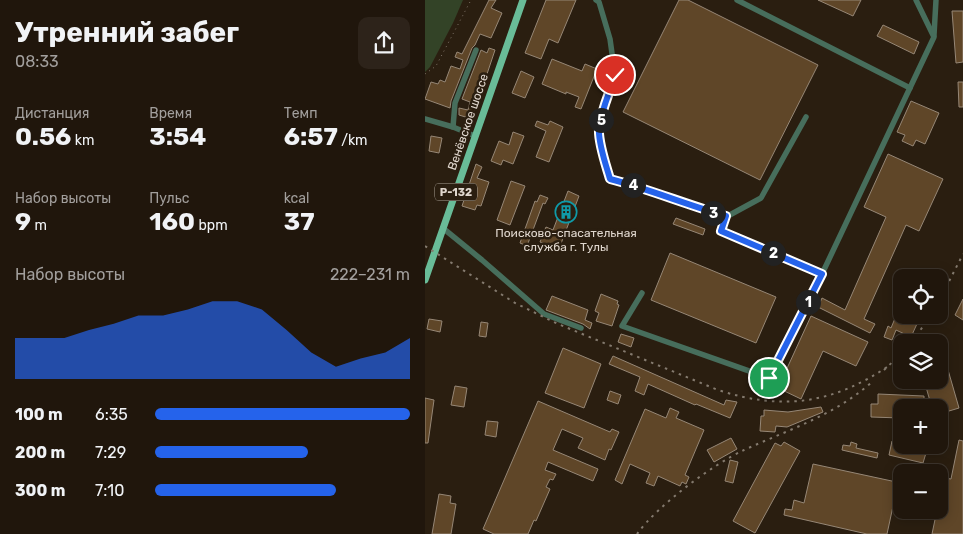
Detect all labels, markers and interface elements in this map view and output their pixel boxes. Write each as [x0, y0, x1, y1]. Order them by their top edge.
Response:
text: Утренний забег [15, 16, 239, 49]
button: share [358, 17, 410, 69]
text: 08:33 [15, 52, 59, 71]
pin [594, 54, 636, 96]
icon: check [601, 61, 629, 89]
street label: Венёвское шоссе [445, 72, 491, 172]
text: Дистанция [15, 105, 89, 122]
text: Время [149, 105, 192, 122]
text: Темп [284, 105, 317, 122]
pin: 5 [589, 108, 613, 132]
text: 5 [597, 112, 606, 129]
text: 0.56 [15, 122, 71, 151]
text: 3:54 [149, 122, 206, 151]
text: 6:57 [284, 122, 338, 151]
text: km [71, 132, 94, 149]
text: /km [338, 132, 368, 149]
pin: 4 [621, 172, 645, 198]
text: 4 [629, 177, 638, 194]
road number: Р-132 [435, 183, 477, 200]
text: Набор высоты [15, 190, 111, 207]
text: Пульс [149, 190, 189, 207]
text: kcal [284, 190, 309, 207]
building icon: Поисково-спасательная служба г. Тулы [554, 200, 578, 224]
pin: 3 [701, 200, 725, 226]
text: 3 [709, 205, 718, 222]
text: 9 [15, 207, 31, 236]
text: 160 [149, 207, 195, 236]
text: 37 [284, 207, 314, 236]
text: m [31, 217, 47, 234]
text: bpm [195, 217, 228, 234]
place label: Поисково-спасательная служба г. Тулы [495, 226, 637, 254]
pin: 2 [761, 240, 785, 266]
text: 2 [769, 245, 778, 262]
text: Набор высоты [15, 265, 125, 284]
text: 222–231 m [330, 265, 410, 284]
map controls [893, 269, 948, 519]
button: locate [893, 269, 948, 324]
pin: 1 [795, 290, 821, 314]
text: 1 [805, 294, 812, 311]
button: layers [893, 334, 948, 389]
pin [748, 357, 790, 399]
icon: arrive [755, 364, 783, 392]
button: + [893, 399, 948, 454]
text: 100 m [15, 405, 63, 424]
text: 6:35 [95, 405, 128, 424]
text: 200 m [15, 443, 65, 462]
text: 7:29 [95, 443, 126, 462]
button: − [893, 464, 948, 519]
text: 300 m [15, 481, 65, 500]
text: 7:10 [95, 481, 124, 500]

